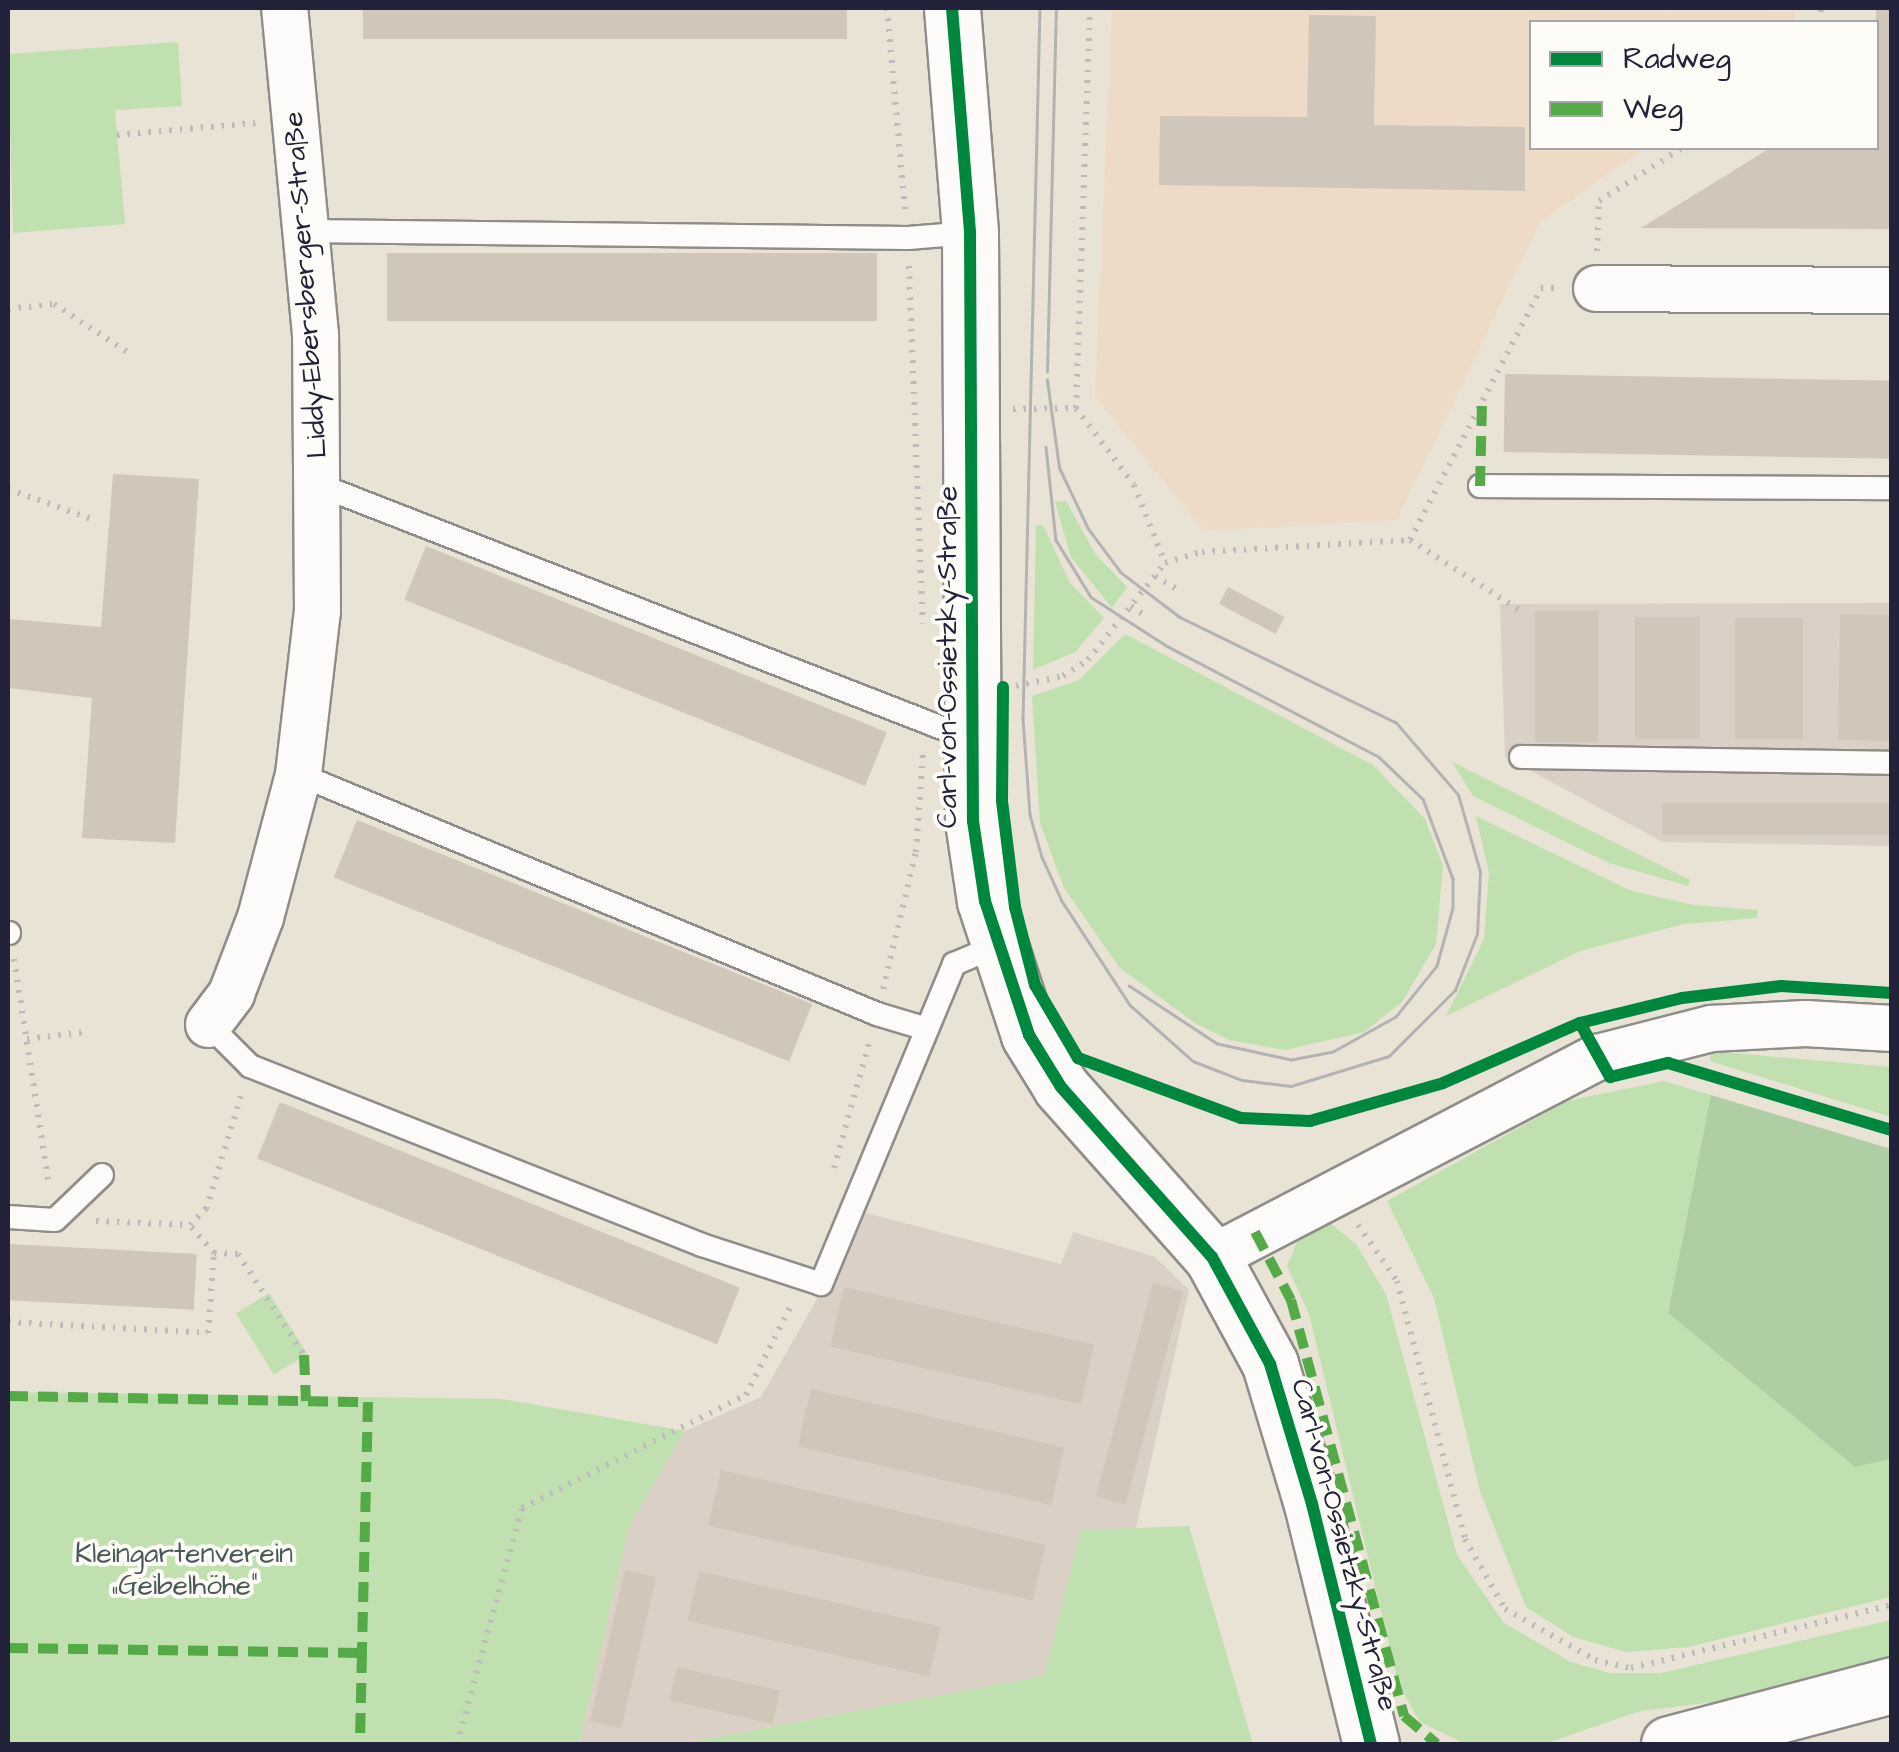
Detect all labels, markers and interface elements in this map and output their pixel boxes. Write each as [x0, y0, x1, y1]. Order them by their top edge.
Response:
legend [1529, 20, 1879, 150]
text: Radweg [1623, 38, 1731, 80]
text: Weg [1623, 88, 1683, 130]
street label: Liddy-Ebersberger-Straße [277, 111, 335, 459]
street label: Carl-von-Ossietzky-Straße [931, 486, 965, 828]
street label: Carl-von-Ossietzky-Straße [1283, 1375, 1405, 1715]
park label: Kleingartenverein „Geibelhöhe“ [75, 1537, 293, 1603]

